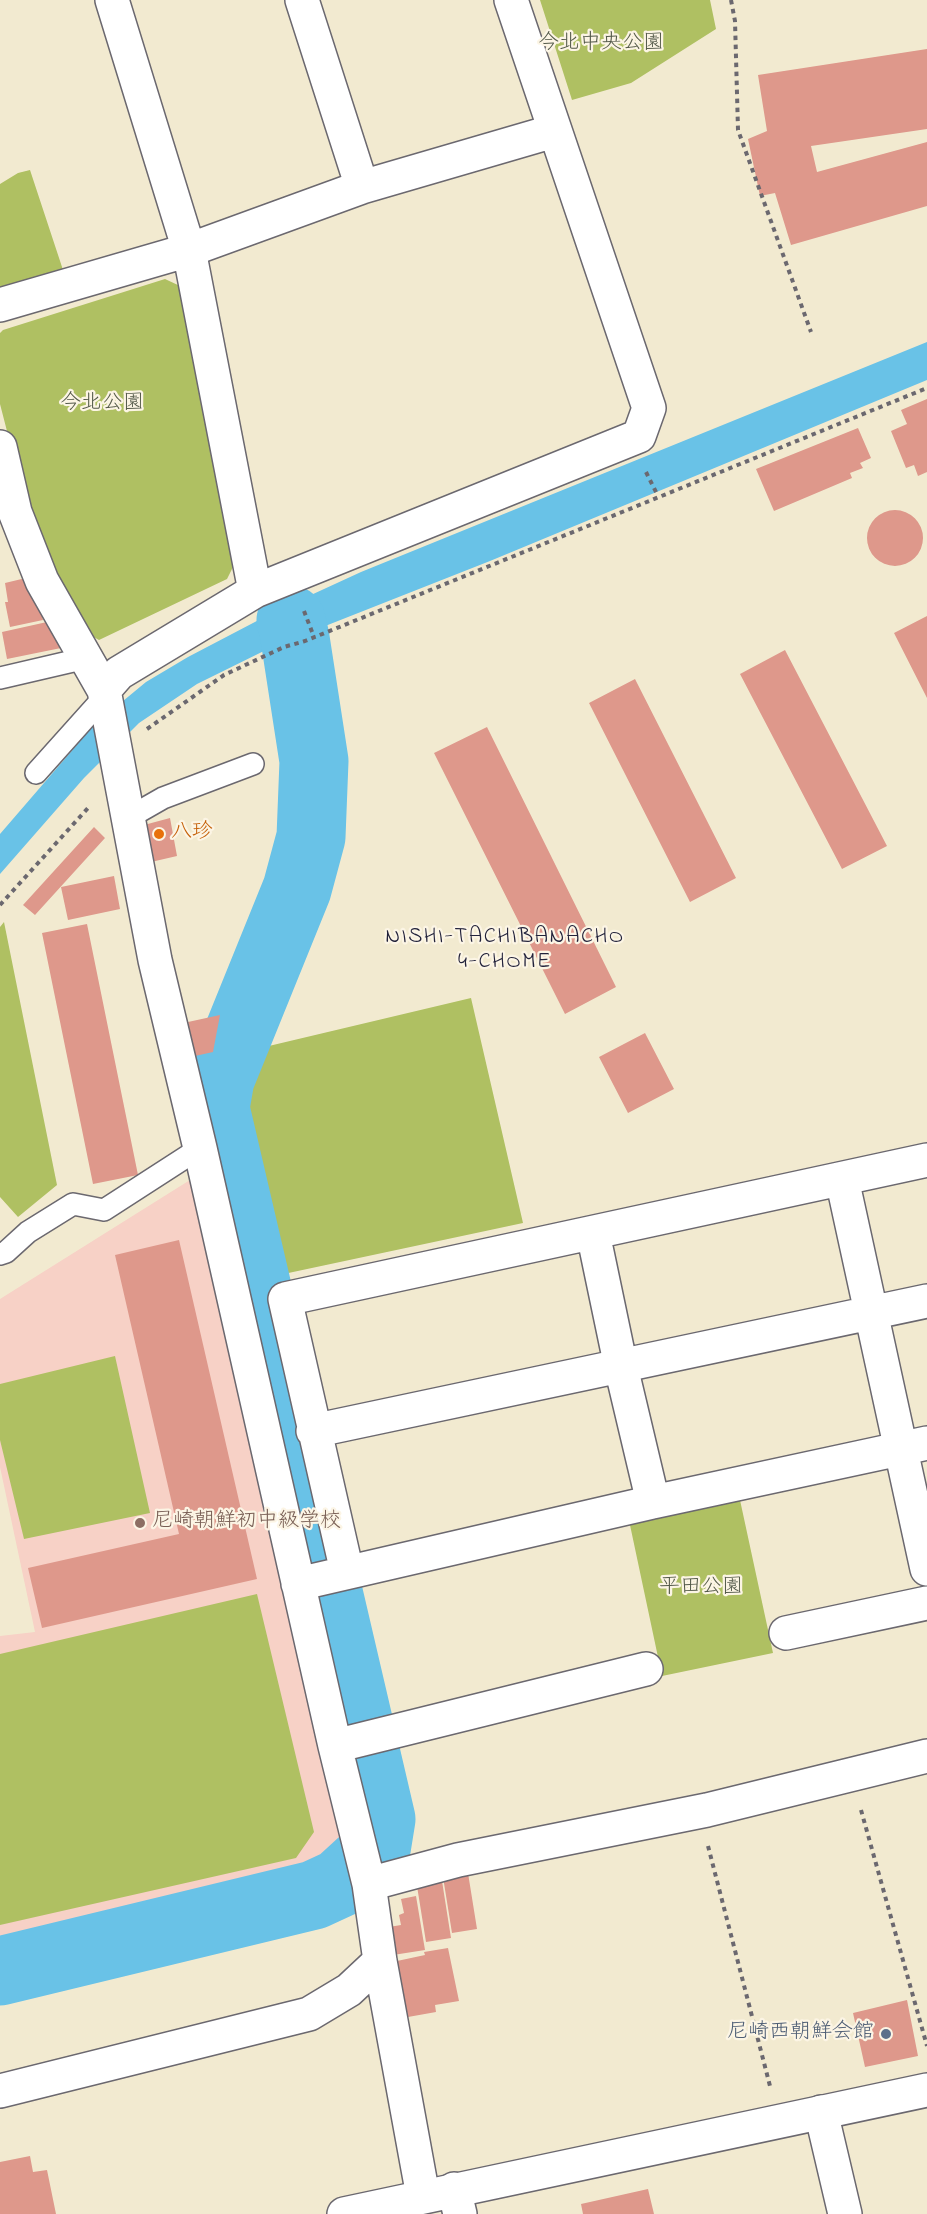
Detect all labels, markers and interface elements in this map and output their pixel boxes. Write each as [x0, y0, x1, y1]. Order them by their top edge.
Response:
park label: 今北中央公園 [538, 32, 664, 58]
park label: 今北公園 [60, 392, 144, 418]
place label: 八珍 [171, 821, 213, 847]
marker: 八珍 [152, 827, 166, 841]
district label: NISHI-TACHIBANACHO 4-CHOME [385, 925, 625, 976]
place label: 尼崎朝鮮初中級学校 [152, 1510, 341, 1536]
marker: 尼崎朝鮮初中級学校 [133, 1516, 147, 1530]
park label: 平田公園 [659, 1576, 743, 1602]
place label: 尼崎西朝鮮会館 [727, 2021, 874, 2047]
marker: 尼崎西朝鮮会館 [879, 2027, 893, 2041]

